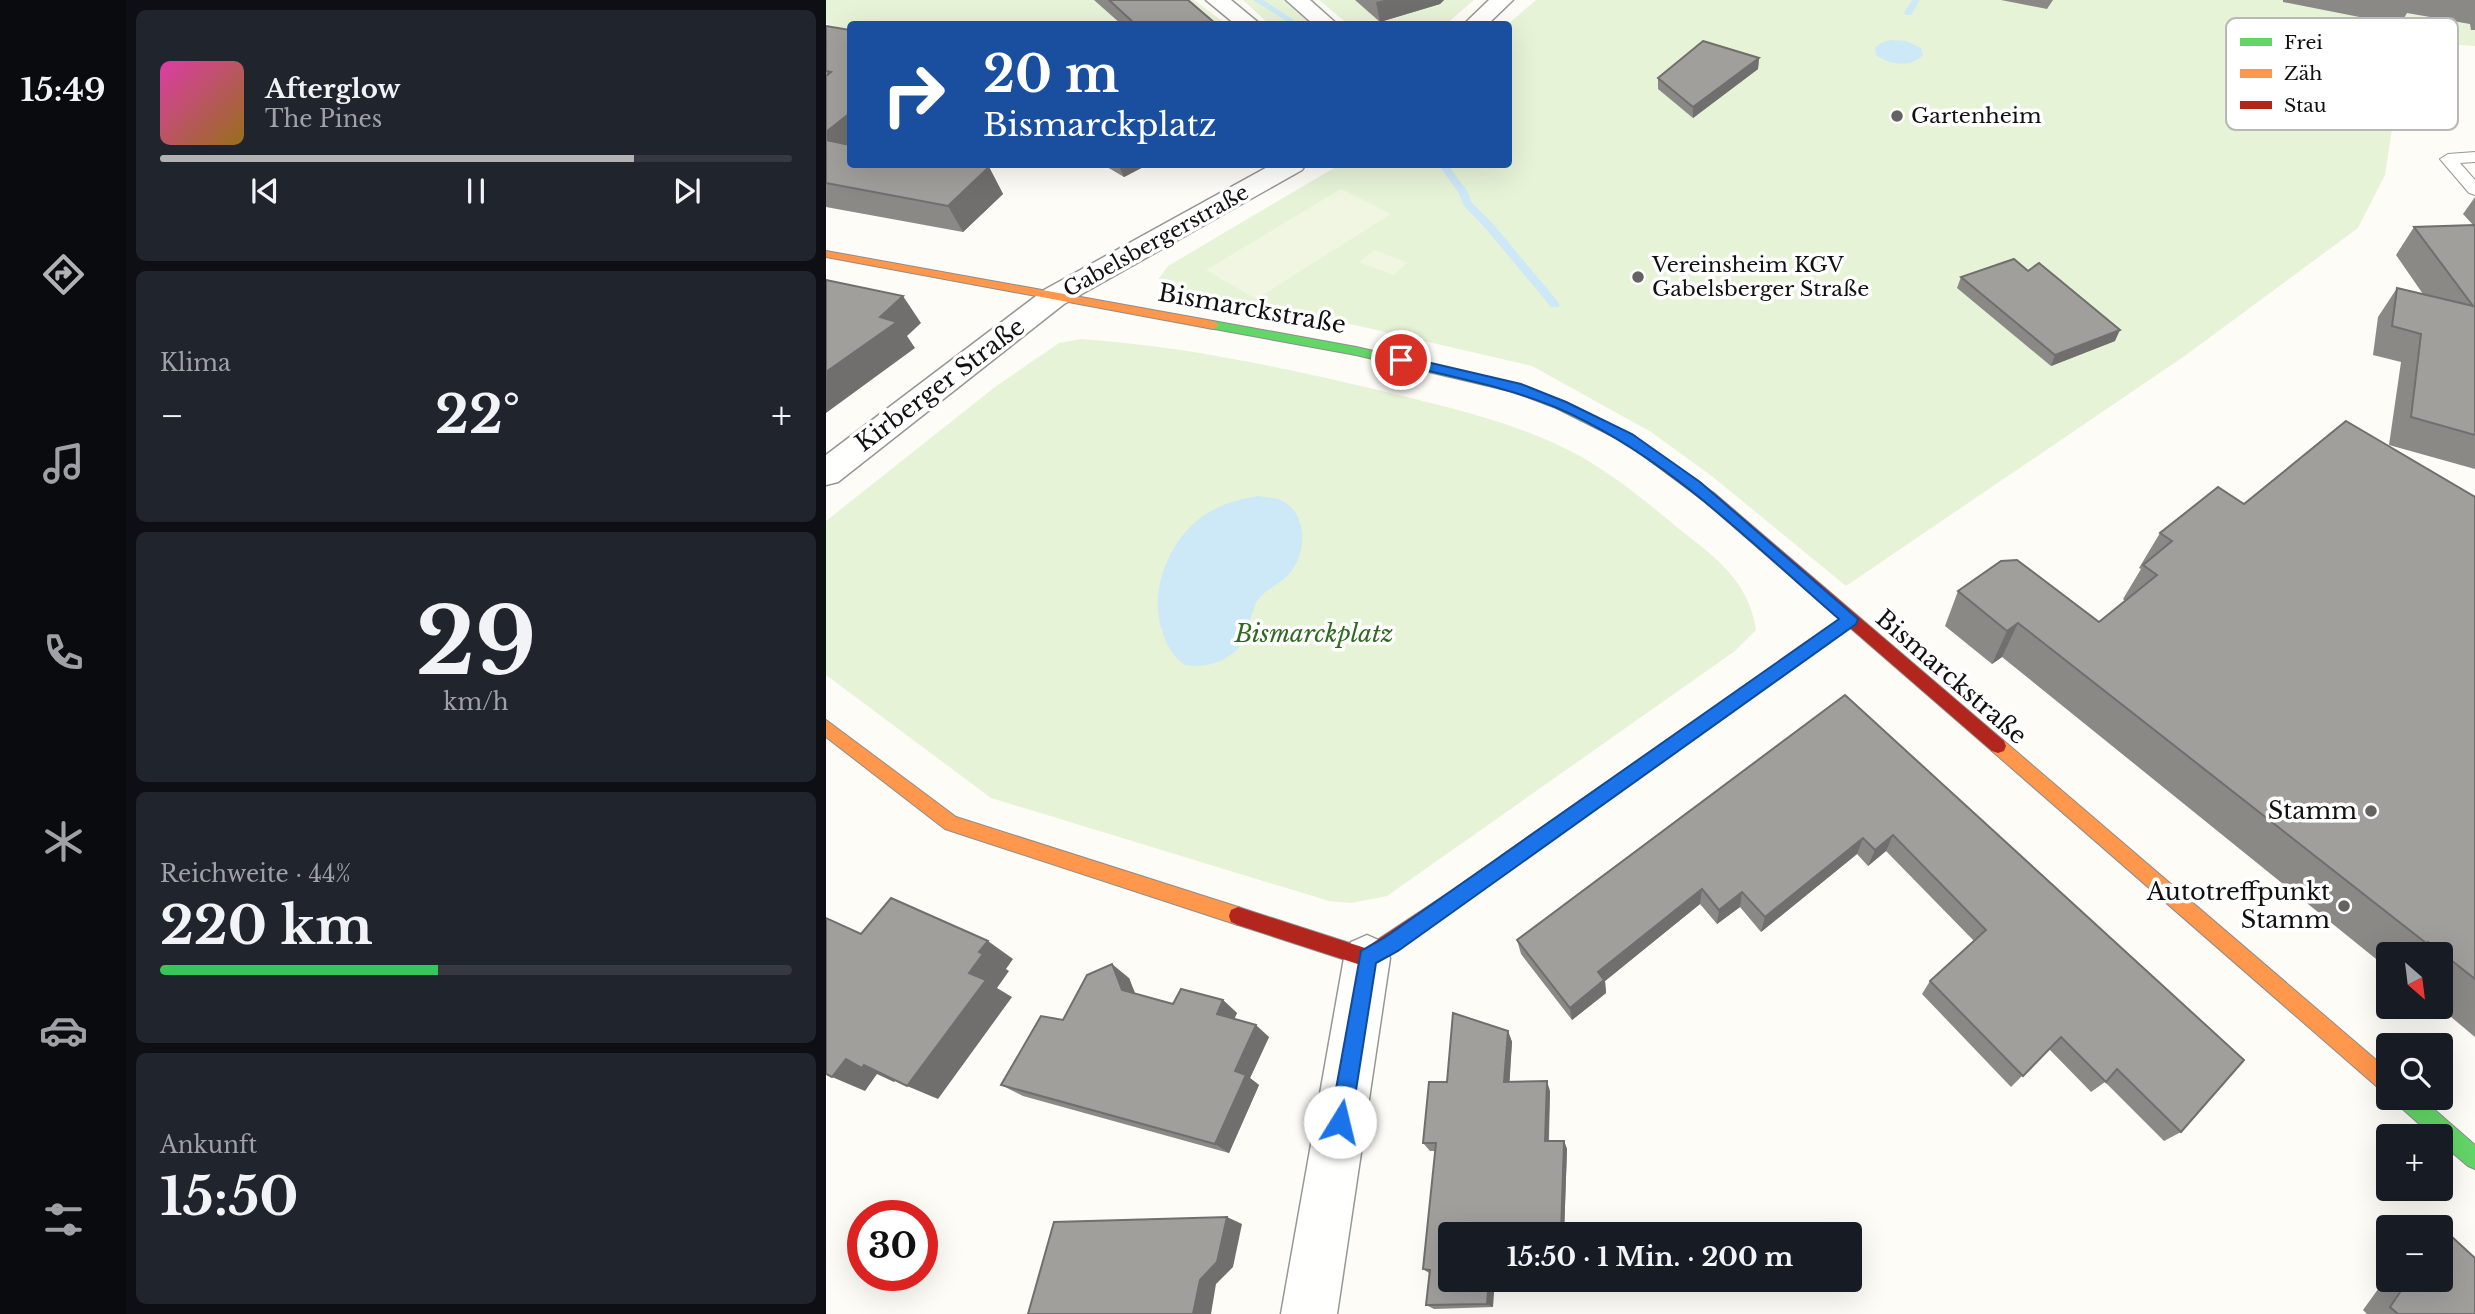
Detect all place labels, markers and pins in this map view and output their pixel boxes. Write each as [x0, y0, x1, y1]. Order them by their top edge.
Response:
place label: Gartenheim [1911, 103, 2042, 129]
marker: Gartenheim [1889, 108, 1905, 124]
place label: Vereinsheim KGV Gabelsberger Straße [1651, 252, 1869, 302]
marker: Vereinsheim KGV Gabelsberger Straße [1630, 269, 1646, 285]
pin [1371, 330, 1431, 390]
place label: Stamm [2268, 796, 2357, 825]
marker: Stamm [2363, 803, 2379, 819]
place label: Autotreffpunkt Stamm [2146, 877, 2330, 934]
marker: Autotreffpunkt Stamm [2336, 898, 2352, 914]

